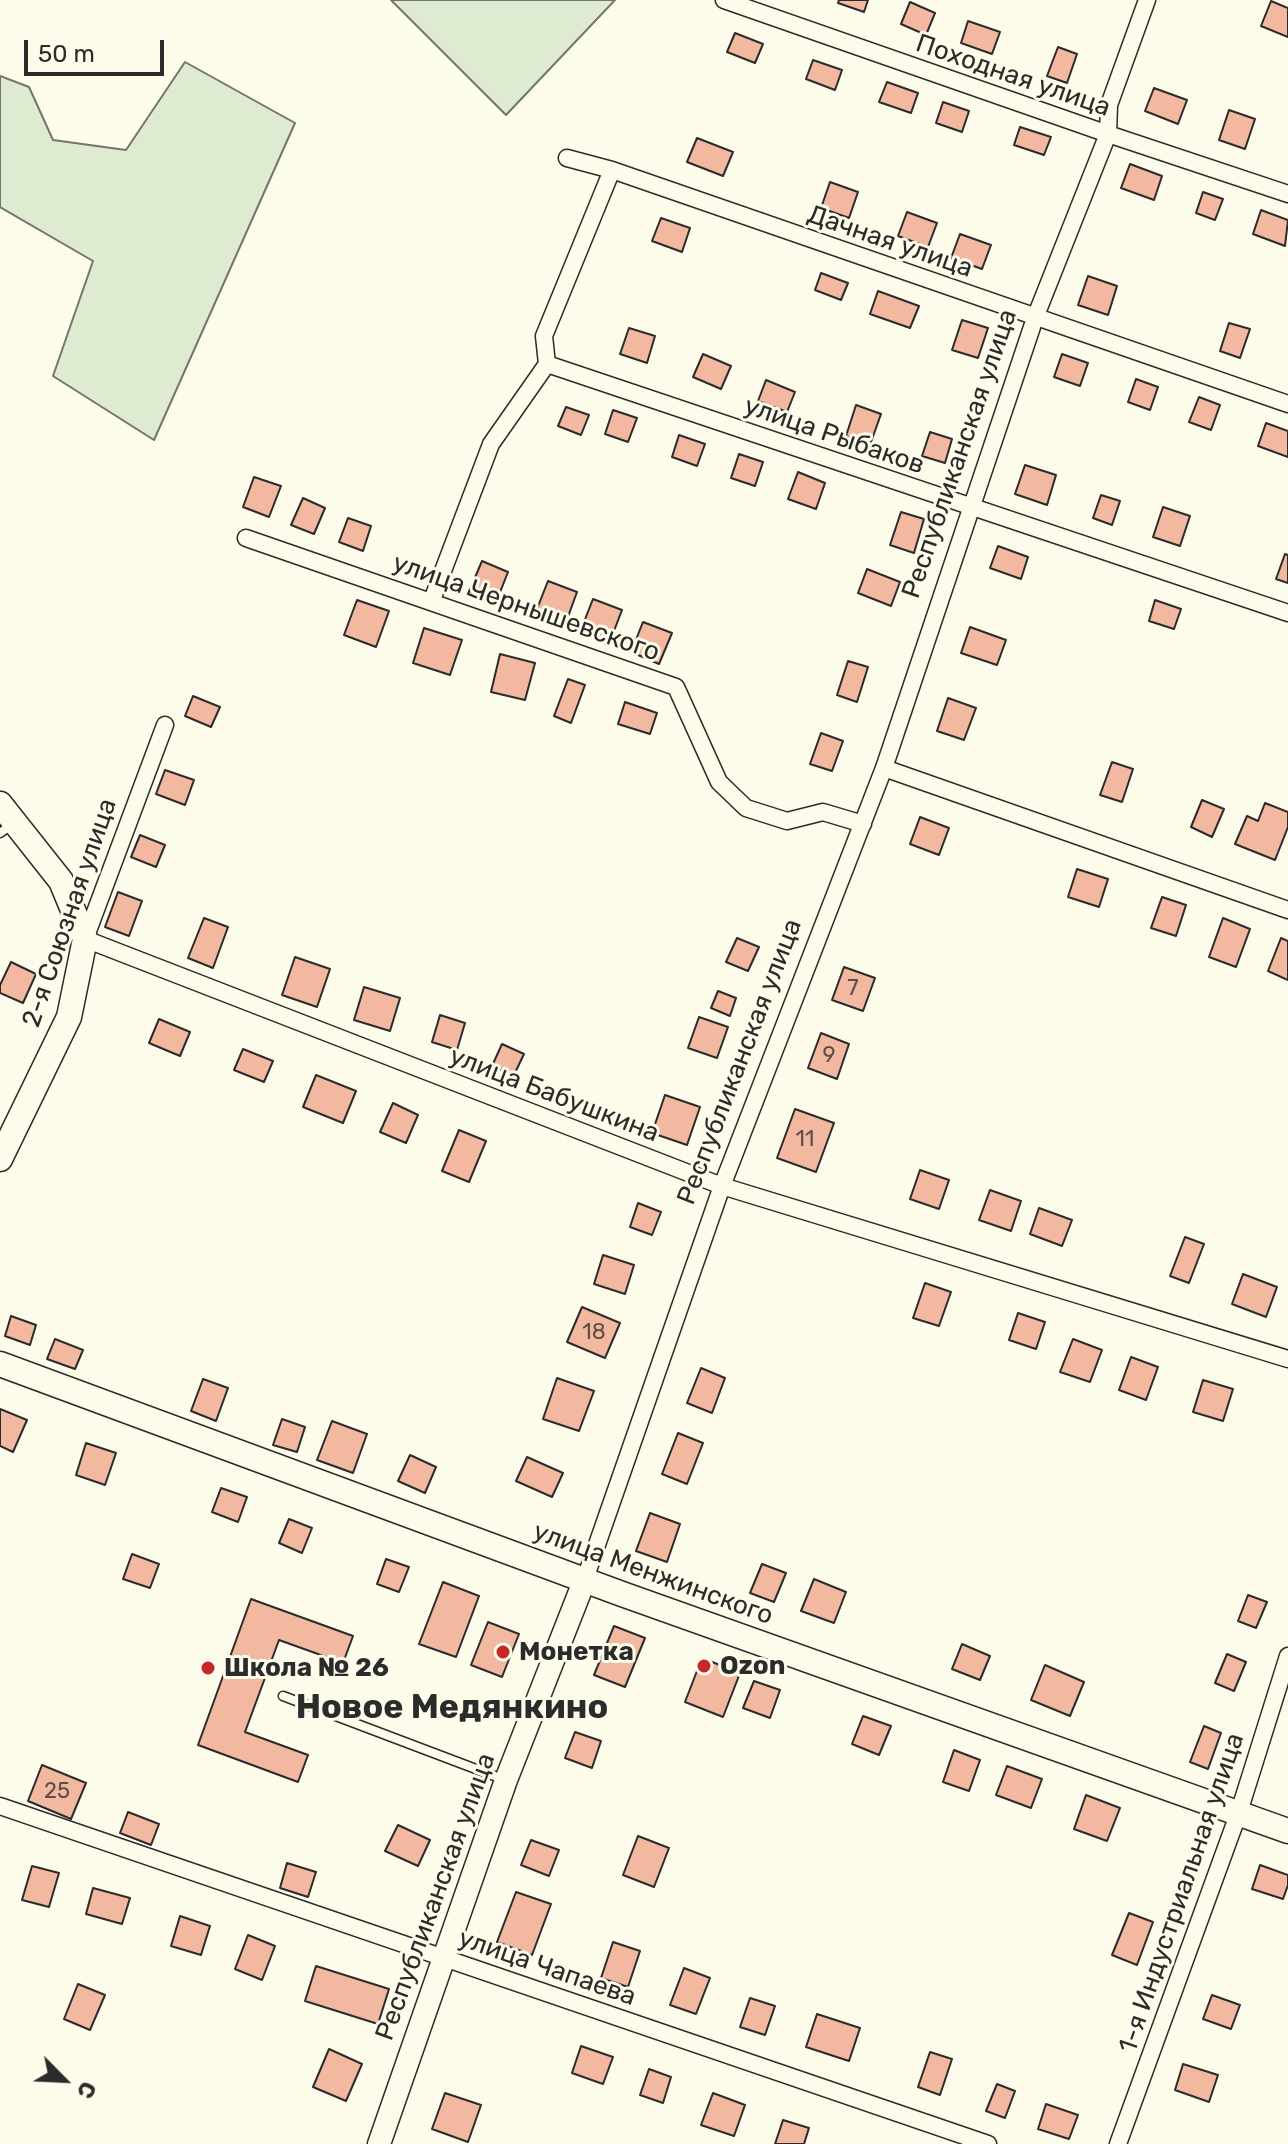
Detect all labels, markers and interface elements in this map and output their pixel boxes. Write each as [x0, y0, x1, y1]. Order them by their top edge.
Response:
scale bar [28, 24, 168, 74]
street label: Походная улица [912, 28, 1114, 124]
text: 50 m [38, 40, 95, 68]
street label: Дачная улица [803, 199, 977, 285]
street label: Республиканская улица [896, 306, 1024, 602]
street label: улица Рыбаков [740, 391, 928, 481]
street label: улица Чернышевского [388, 548, 664, 668]
street label: 2-я Союзная улица [16, 795, 124, 1031]
street label: Республиканская улица [671, 915, 809, 1209]
house number: 7 [847, 976, 859, 1002]
street label: улица Бабушкина [445, 1041, 663, 1149]
house number: 9 [822, 1043, 836, 1069]
house number: 11 [796, 1127, 814, 1153]
house number: 18 [582, 1320, 606, 1346]
street label: улица Менжинского [529, 1516, 777, 1632]
place label: Монетка [519, 1636, 634, 1668]
marker: Монетка [494, 1643, 512, 1661]
place label: Ozon [720, 1650, 785, 1682]
place label: Школа № 26 [224, 1652, 389, 1684]
marker: Ozon [695, 1657, 713, 1675]
marker: Школа № 26 [199, 1659, 217, 1677]
district label: Новое Медянкино [296, 1688, 608, 1728]
street label: 1-я Индустриальная улица [1113, 1729, 1251, 2057]
street label: Республиканская улица [369, 1749, 503, 2045]
house number: 25 [44, 1779, 70, 1805]
street label: улица Чапаева [454, 1923, 640, 2013]
north arrow [24, 2040, 104, 2120]
text: С [71, 2077, 102, 2103]

